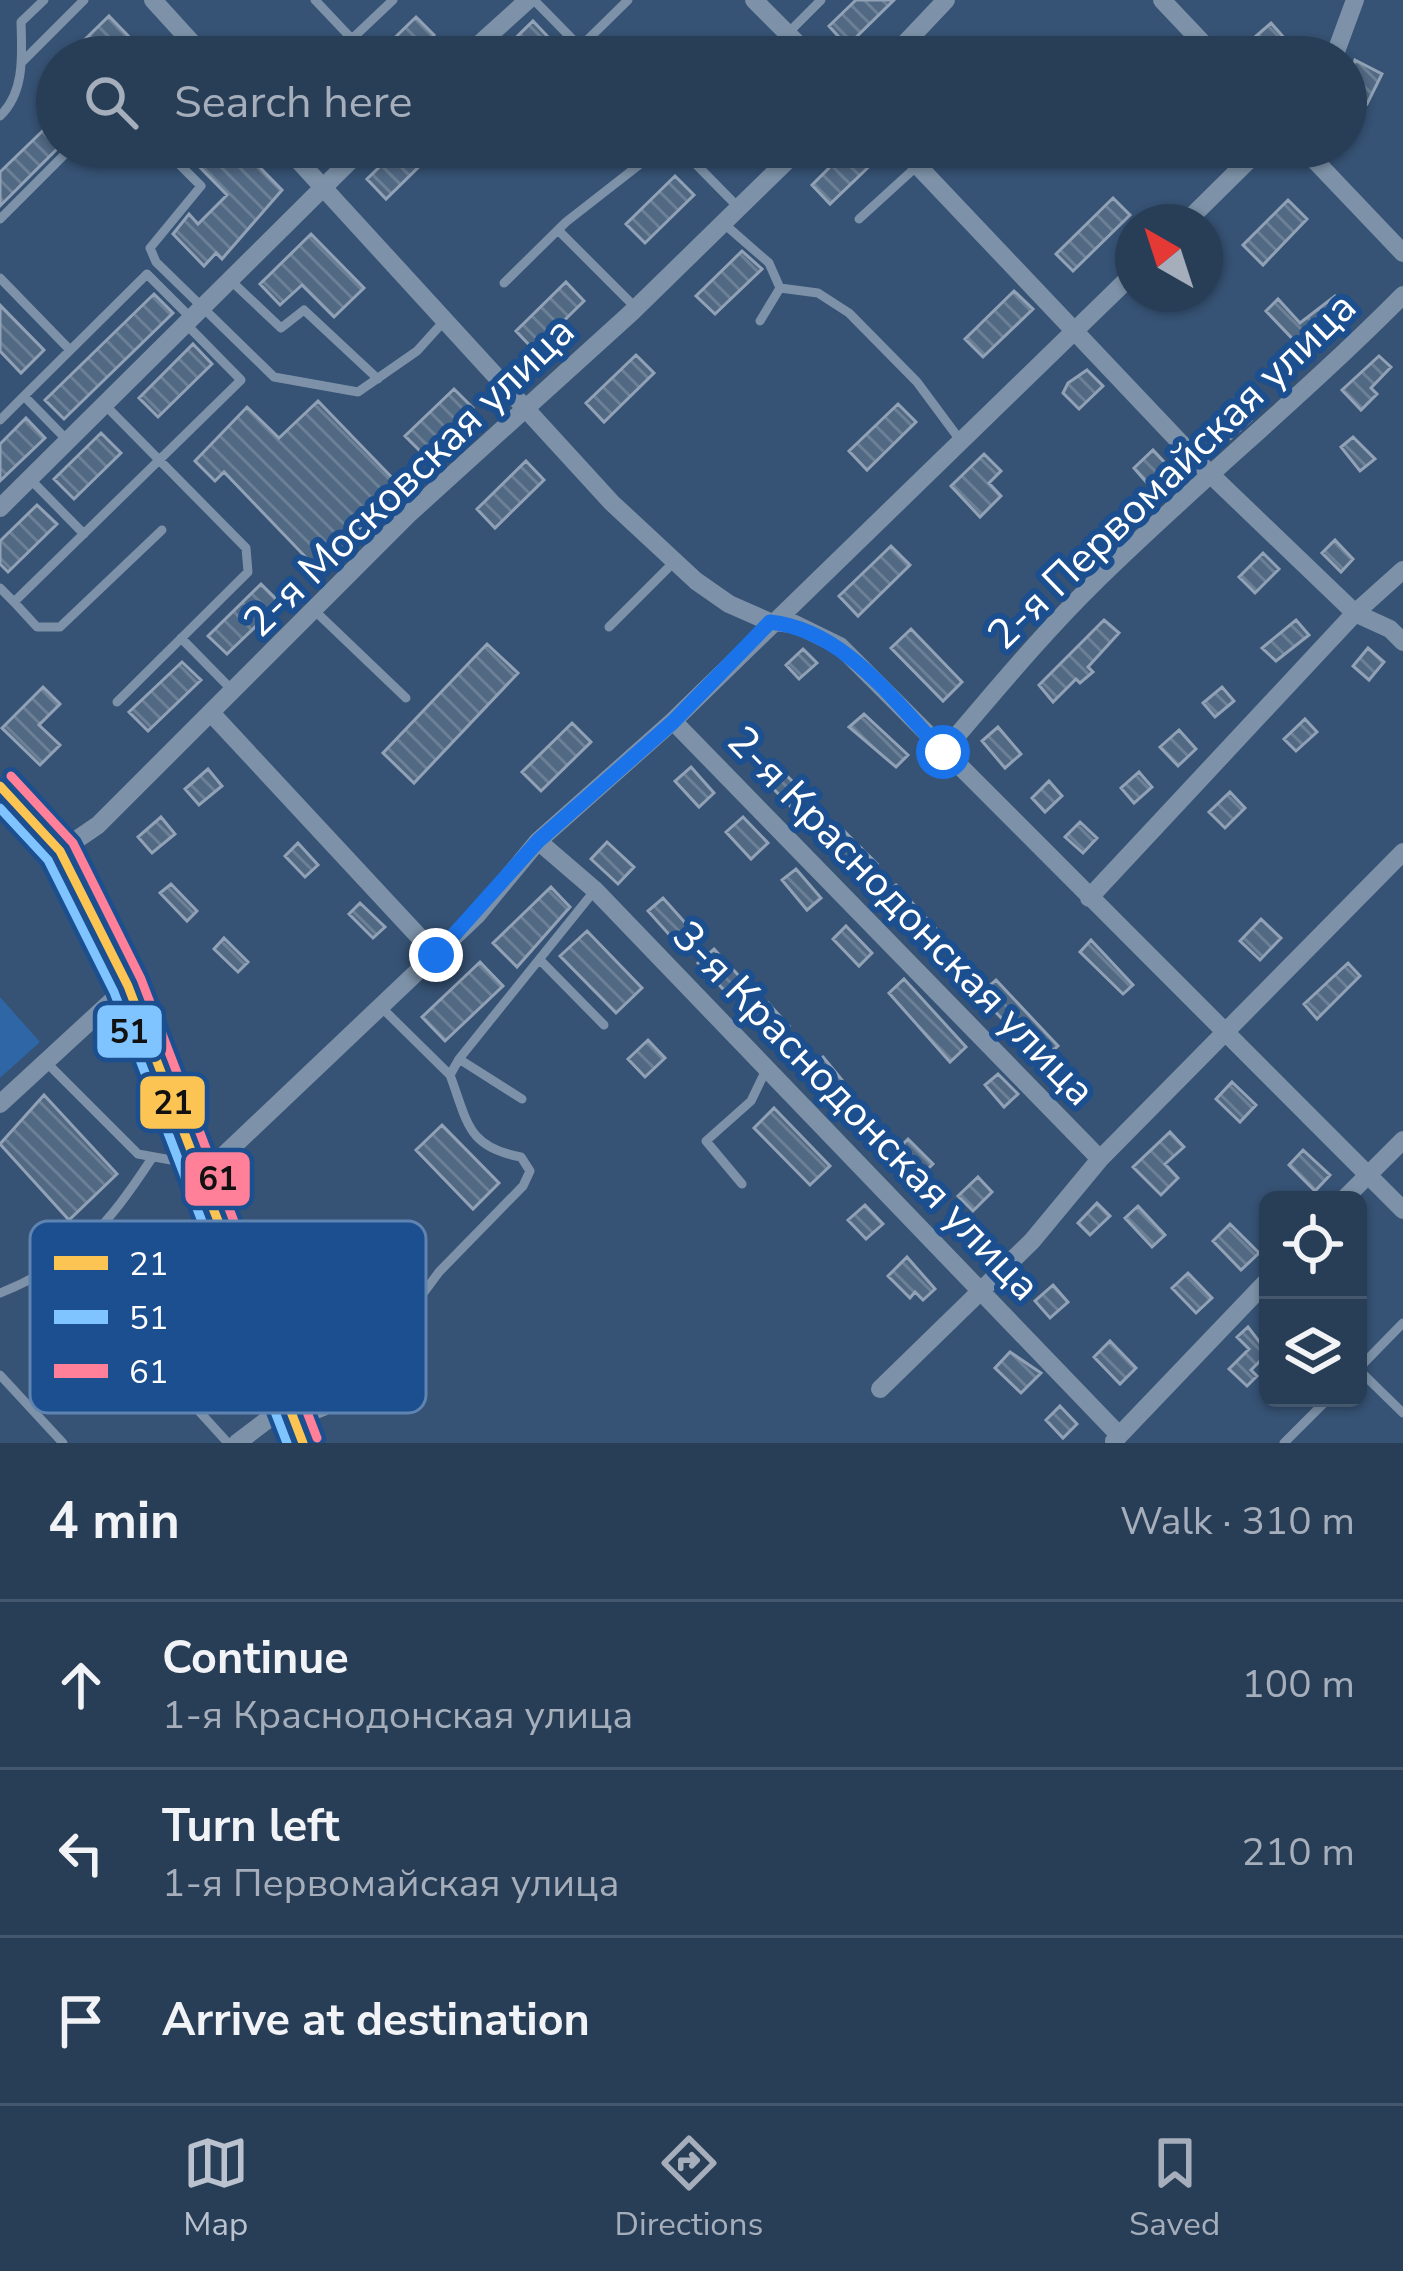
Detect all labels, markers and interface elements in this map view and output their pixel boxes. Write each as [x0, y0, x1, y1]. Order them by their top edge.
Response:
search box [36, 36, 1367, 168]
icon: search [78, 69, 144, 135]
text: Search here [174, 72, 413, 133]
north arrow [1115, 204, 1223, 312]
street label: 2-я Первомайская улица [975, 279, 1369, 663]
street label: 2-я Московская улица [231, 304, 587, 650]
street label: 2-я Краснодонская улица [714, 714, 1108, 1118]
route start [916, 725, 970, 779]
street label: 3-я Краснодонская улица [659, 909, 1053, 1313]
route end [409, 928, 463, 982]
line badge: 51 [95, 1003, 164, 1060]
text: 51 [109, 1010, 149, 1055]
line badge: 21 [138, 1074, 207, 1131]
text: 21 [153, 1081, 193, 1126]
line badge: 61 [183, 1150, 252, 1208]
text: 61 [198, 1157, 238, 1202]
map controls [1259, 1191, 1367, 1407]
button: locate [1259, 1191, 1367, 1299]
legend [30, 1221, 426, 1413]
text: 21 [129, 1242, 169, 1287]
text: 51 [129, 1296, 169, 1341]
button: layers [1259, 1299, 1367, 1407]
text: 61 [129, 1350, 169, 1395]
text: 4 min [48, 1486, 180, 1556]
text: Walk · 310 m [1120, 1495, 1355, 1548]
text: Continue [162, 1628, 349, 1689]
icon: ahead [48, 1652, 114, 1718]
text: 100 m [1241, 1658, 1355, 1711]
text: 1-я Краснодонская улица [162, 1689, 633, 1742]
text: Turn left [162, 1796, 340, 1857]
icon: left [48, 1820, 114, 1886]
text: 210 m [1241, 1826, 1355, 1879]
text: 1-я Первомайская улица [162, 1857, 619, 1910]
icon: arrive [48, 1988, 114, 2054]
text: Arrive at destination [162, 1990, 590, 2051]
tab: Map [183, 2130, 249, 2247]
tab: Directions [615, 2130, 763, 2247]
tab: Saved [1129, 2130, 1220, 2247]

